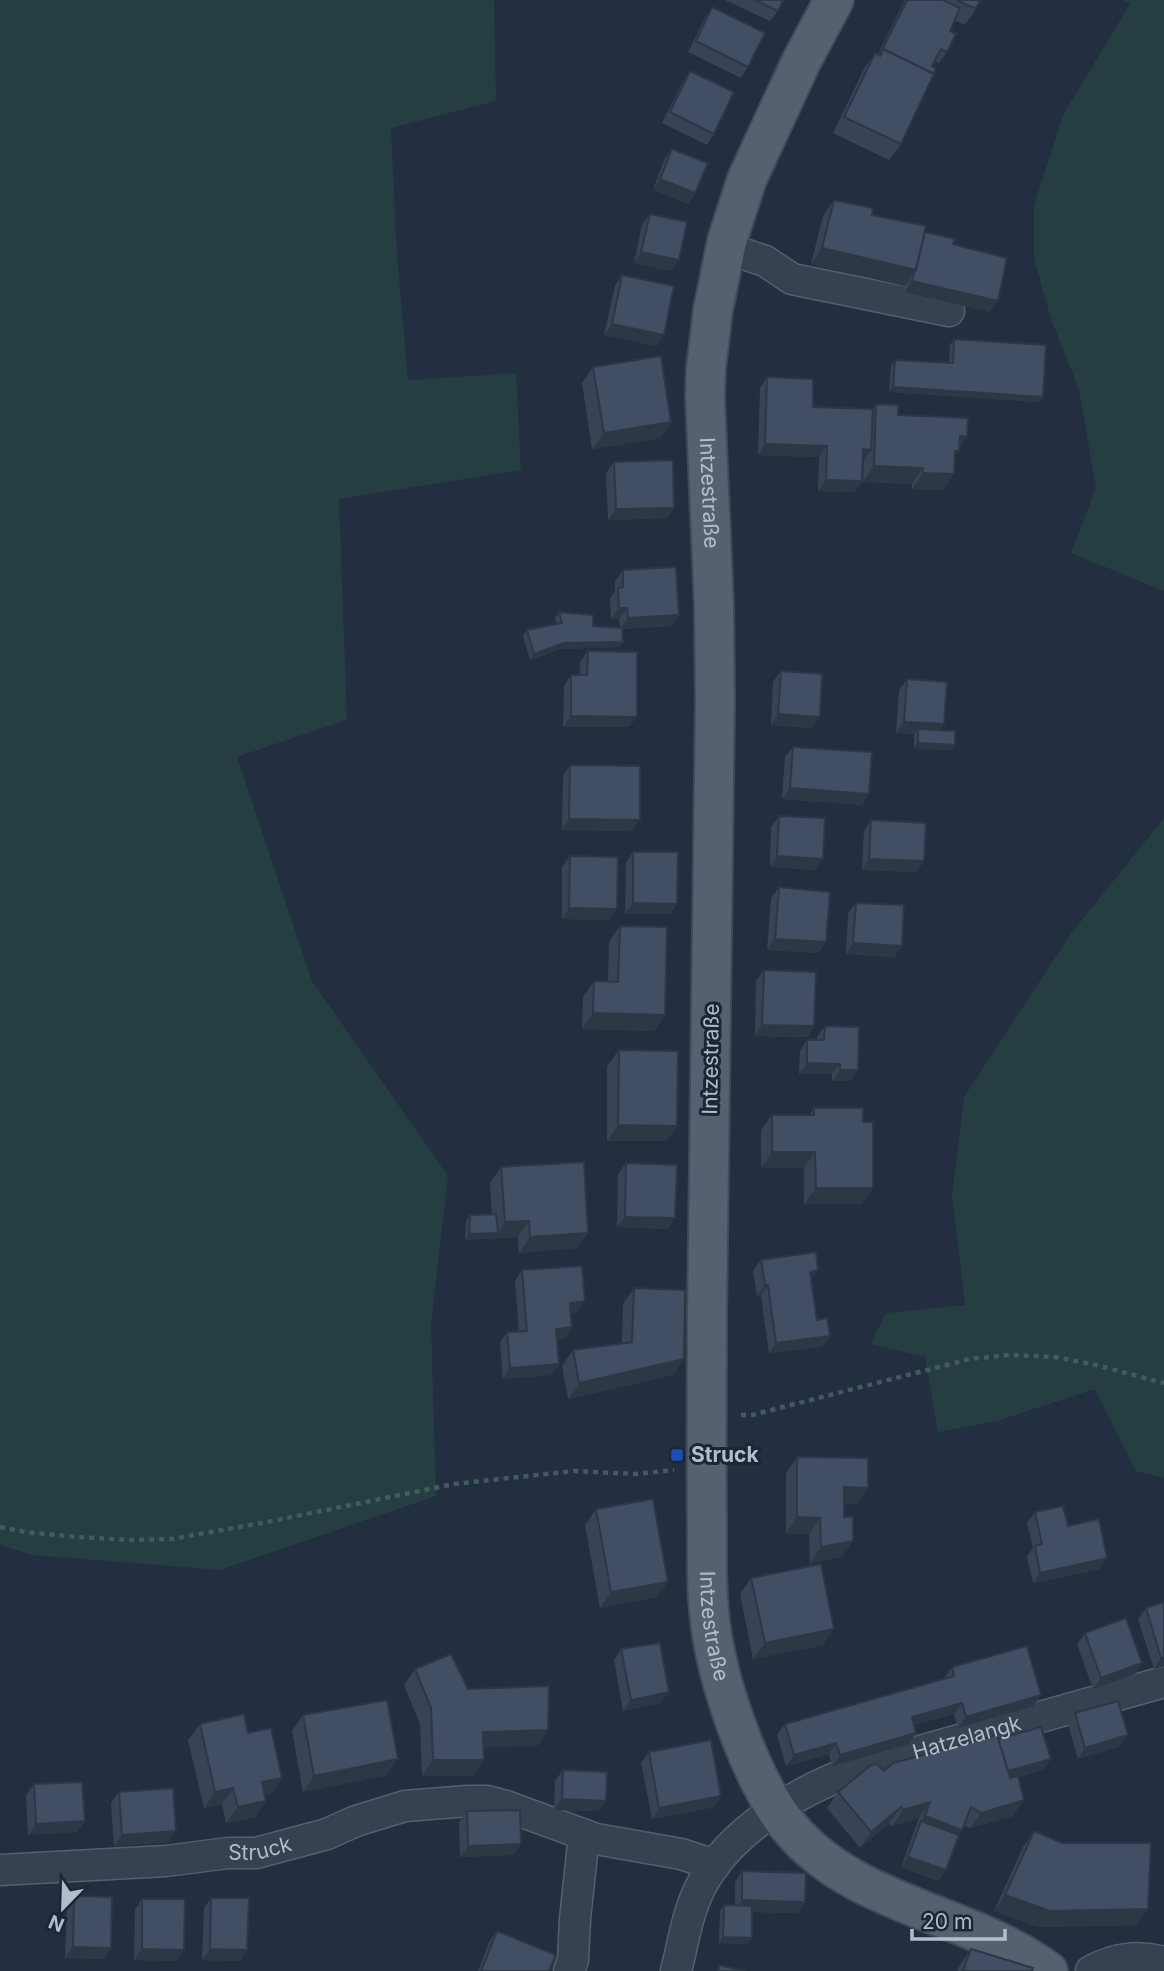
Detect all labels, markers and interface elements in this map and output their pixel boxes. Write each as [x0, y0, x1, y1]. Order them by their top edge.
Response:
street label: Intzestraße [695, 437, 725, 549]
street label: Intzestraße [697, 1003, 724, 1115]
place label: Struck [691, 1442, 759, 1467]
marker: Struck [669, 1447, 685, 1463]
street label: Intzestraße [695, 1571, 735, 1684]
street label: Hatzelangk [910, 1710, 1024, 1765]
street label: Struck [228, 1831, 295, 1865]
north arrow [28, 1873, 98, 1943]
scale bar [912, 1898, 1005, 1942]
text: 20 m [922, 1909, 972, 1934]
text: N [45, 1910, 68, 1937]

